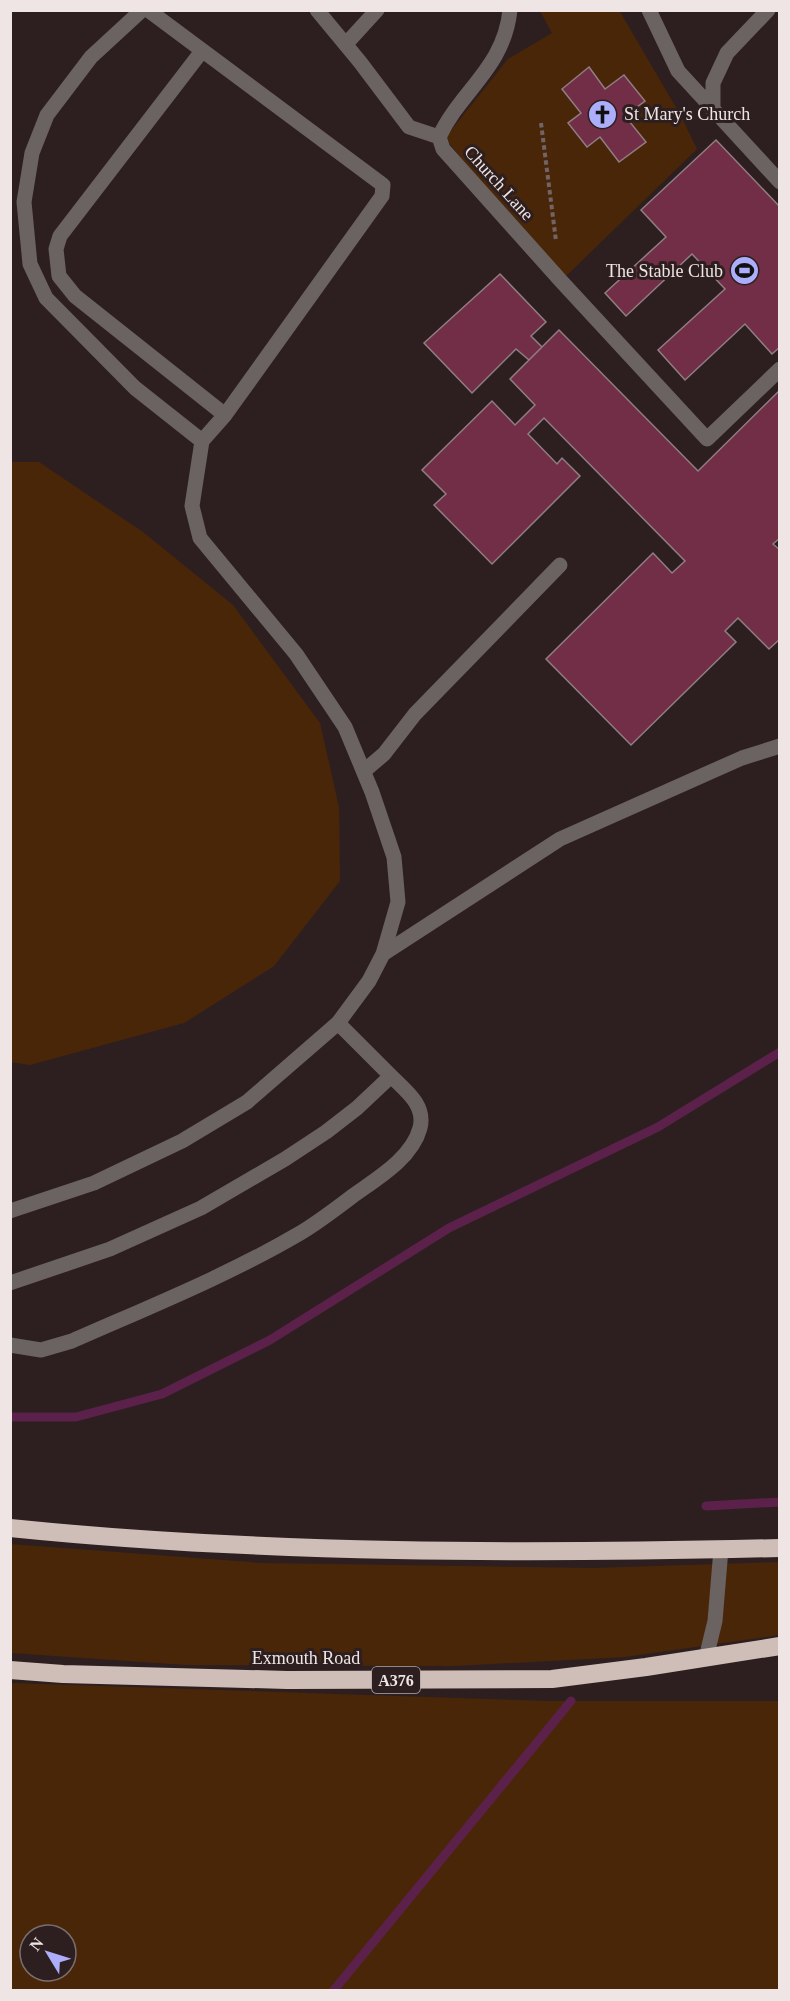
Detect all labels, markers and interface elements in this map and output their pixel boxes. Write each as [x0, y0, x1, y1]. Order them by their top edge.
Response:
church icon: St Mary's Church [587, 98, 619, 130]
place label: St Mary's Church [624, 104, 750, 124]
street label: Church Lane [460, 142, 538, 224]
sports icon: The Stable Club [728, 255, 760, 287]
place label: The Stable Club [606, 261, 723, 281]
street label: Exmouth Road [252, 1648, 360, 1668]
road number: A376 [372, 1667, 420, 1693]
north arrow [18, 1923, 78, 1983]
text: N [26, 1934, 47, 1954]

